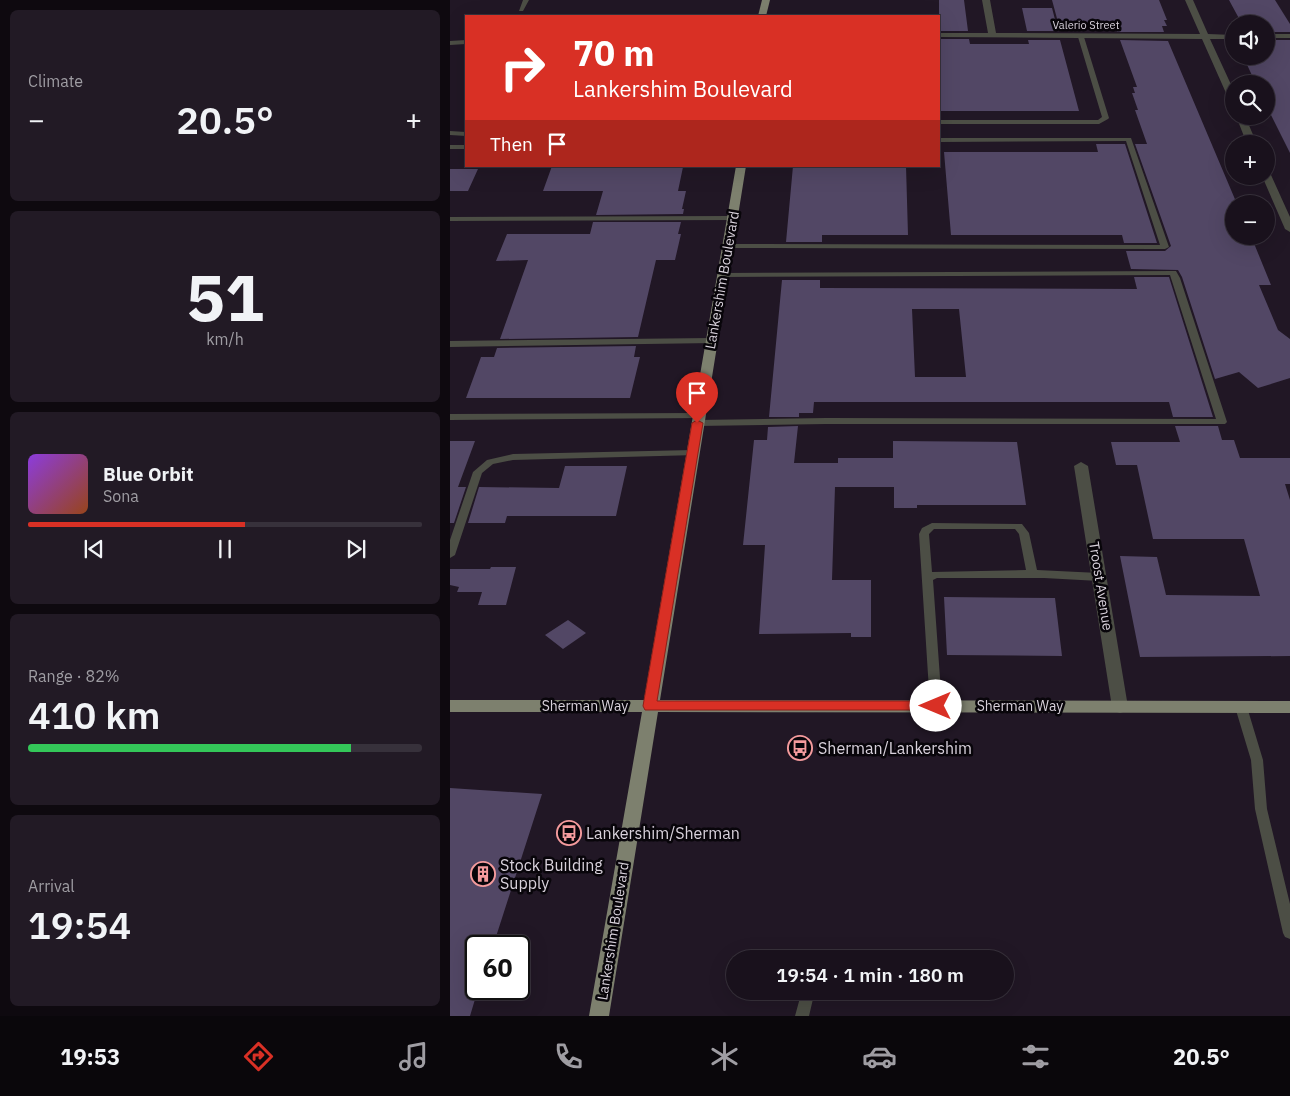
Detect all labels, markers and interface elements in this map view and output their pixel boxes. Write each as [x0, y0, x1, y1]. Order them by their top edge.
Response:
map controls [1225, 15, 1275, 245]
button: sound [1225, 15, 1275, 65]
street label: Valerio Street [1053, 18, 1120, 32]
text: 70 m [573, 30, 655, 76]
icon: right [490, 35, 555, 100]
text: Climate [28, 71, 83, 91]
text: Lankershim Boulevard [573, 74, 793, 103]
button: search [1225, 75, 1275, 125]
text: 20.5° [176, 95, 274, 144]
text: − [28, 101, 45, 138]
text: + [405, 101, 422, 138]
icon: arrive [543, 130, 571, 158]
text: Then [490, 132, 533, 156]
button: + [1225, 135, 1275, 185]
button: − [1225, 195, 1275, 245]
street label: Lankershim Boulevard [701, 210, 743, 350]
text: 51 [186, 254, 264, 339]
text: km/h [206, 329, 244, 349]
pin [676, 372, 718, 423]
icon: arrive [683, 379, 711, 407]
text: Blue Orbit [103, 462, 193, 486]
text: Sona [103, 486, 139, 506]
icon: previous [80, 535, 108, 563]
icon: pause [211, 535, 239, 563]
icon: next [342, 535, 370, 563]
street label: Troost Avenue [1085, 540, 1117, 632]
text: Range · 82% [28, 666, 120, 686]
position arrow [909, 679, 961, 731]
text: 410 km [28, 690, 160, 739]
street label: Sherman Way [542, 697, 628, 715]
street label: Sherman Way [977, 697, 1063, 715]
bus stop icon: Sherman/Lankershim [787, 735, 813, 761]
place label: Sherman/Lankershim [818, 738, 972, 758]
bus stop icon: Lankershim/Sherman [556, 820, 582, 846]
place label: Lankershim/Sherman [586, 823, 740, 843]
place label: Stock Building Supply [500, 855, 603, 893]
street label: Lankershim Boulevard [593, 860, 633, 1002]
building icon: Stock Building Supply [470, 861, 496, 887]
text: Arrival [28, 876, 75, 896]
text: 19:54 [28, 900, 131, 949]
speed limit sign: 60 [465, 935, 530, 1000]
text: 19:54 · 1 min · 180 m [776, 963, 964, 987]
icon: directions [241, 1039, 276, 1074]
icon: music [396, 1039, 431, 1074]
icon: phone [551, 1039, 586, 1074]
icon: climate [707, 1039, 742, 1074]
icon: car [862, 1039, 897, 1074]
icon: filters [1018, 1039, 1053, 1074]
text: 19:53 [60, 1042, 120, 1071]
text: 20.5° [1173, 1042, 1230, 1071]

